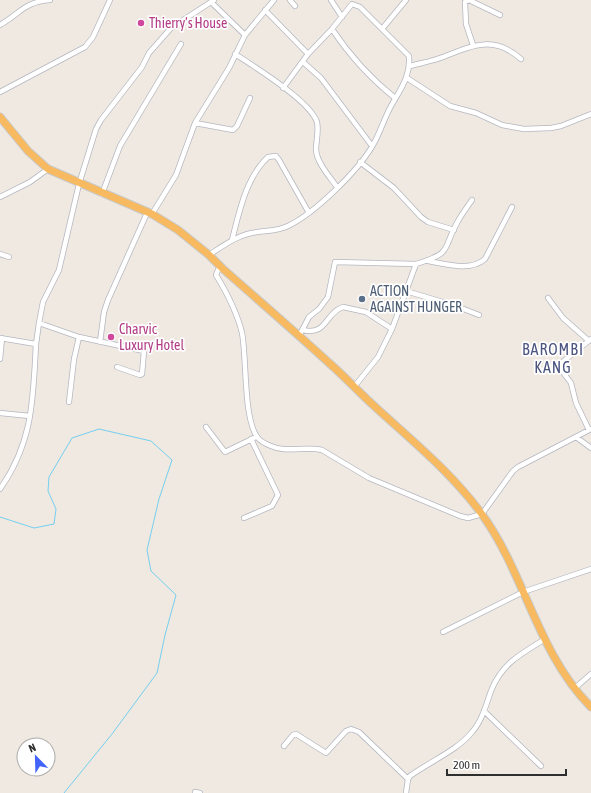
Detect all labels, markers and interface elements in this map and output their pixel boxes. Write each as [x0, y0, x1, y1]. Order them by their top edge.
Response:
place label: Thierry’s House [149, 15, 227, 31]
marker: Thierry’s House [136, 18, 146, 28]
place label: ACTION AGAINST HUNGER [370, 283, 462, 315]
marker: ACTION AGAINST HUNGER [357, 294, 367, 304]
place label: Charvic Luxury Hotel [119, 321, 184, 353]
marker: Charvic Luxury Hotel [106, 332, 116, 342]
district label: BAROMBI KANG [522, 340, 584, 376]
north arrow [16, 737, 56, 777]
text: N [27, 741, 37, 755]
scale bar [447, 751, 566, 777]
text: 200 m [453, 758, 480, 772]

